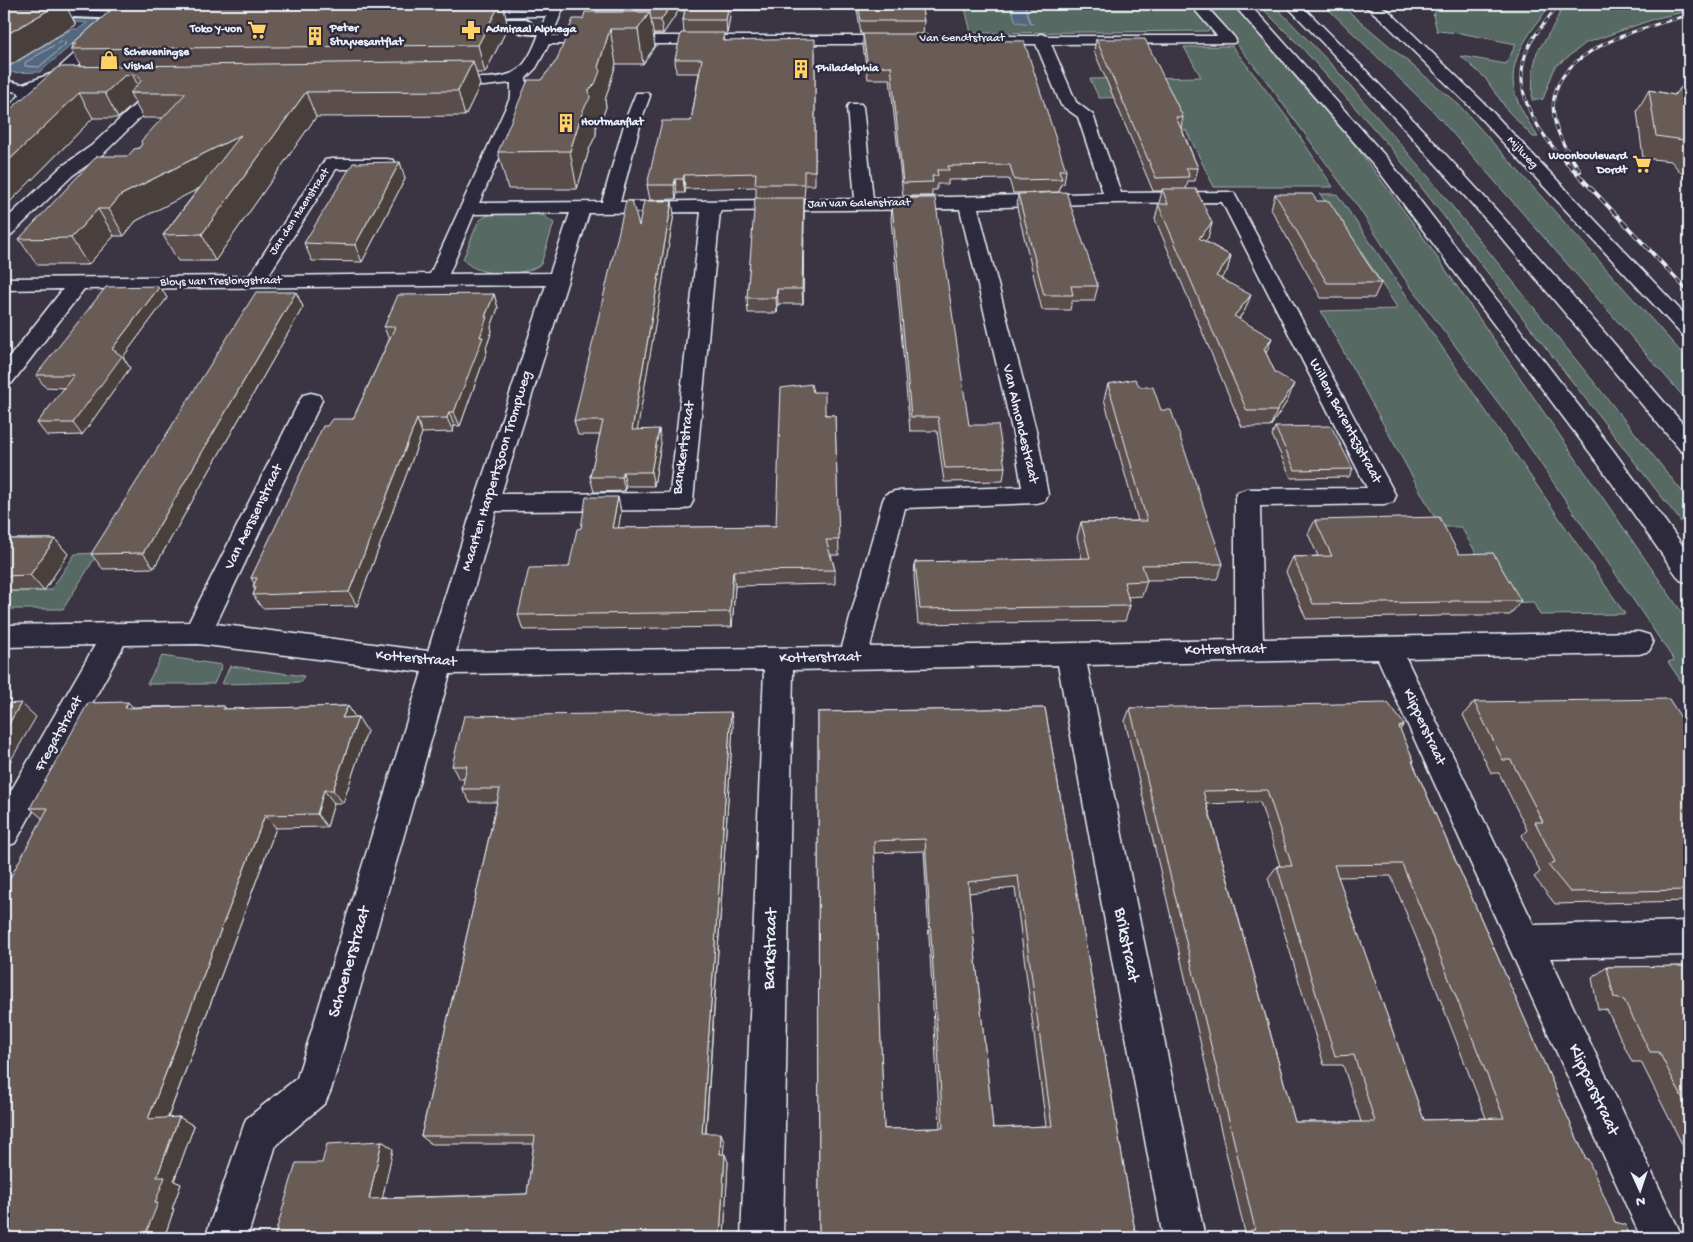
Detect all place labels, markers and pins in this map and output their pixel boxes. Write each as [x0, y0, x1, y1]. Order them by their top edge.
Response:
supermarket icon: Toko Y-von [246, 19, 268, 41]
pharmacy icon: Admiraal Alphega [460, 19, 482, 41]
place label: Peter Stuyvesantflat [329, 22, 404, 50]
place label: Toko Y-von [189, 23, 242, 37]
place label: Admiraal Alphega [485, 23, 577, 37]
building icon: Peter Stuyvesantflat [304, 25, 326, 47]
place label: Scheveningse Vishal [123, 46, 190, 74]
shop icon: Scheveningse Vishal [98, 49, 120, 71]
building icon: Philadelphia [790, 58, 812, 80]
place label: Philadelphia [815, 62, 880, 76]
building icon: Houtmanflat [555, 112, 577, 134]
place label: Houtmanflat [581, 116, 644, 130]
place label: Woonboulevard Dordt [1547, 150, 1629, 178]
supermarket icon: Woonboulevard Dordt [1631, 153, 1653, 175]

